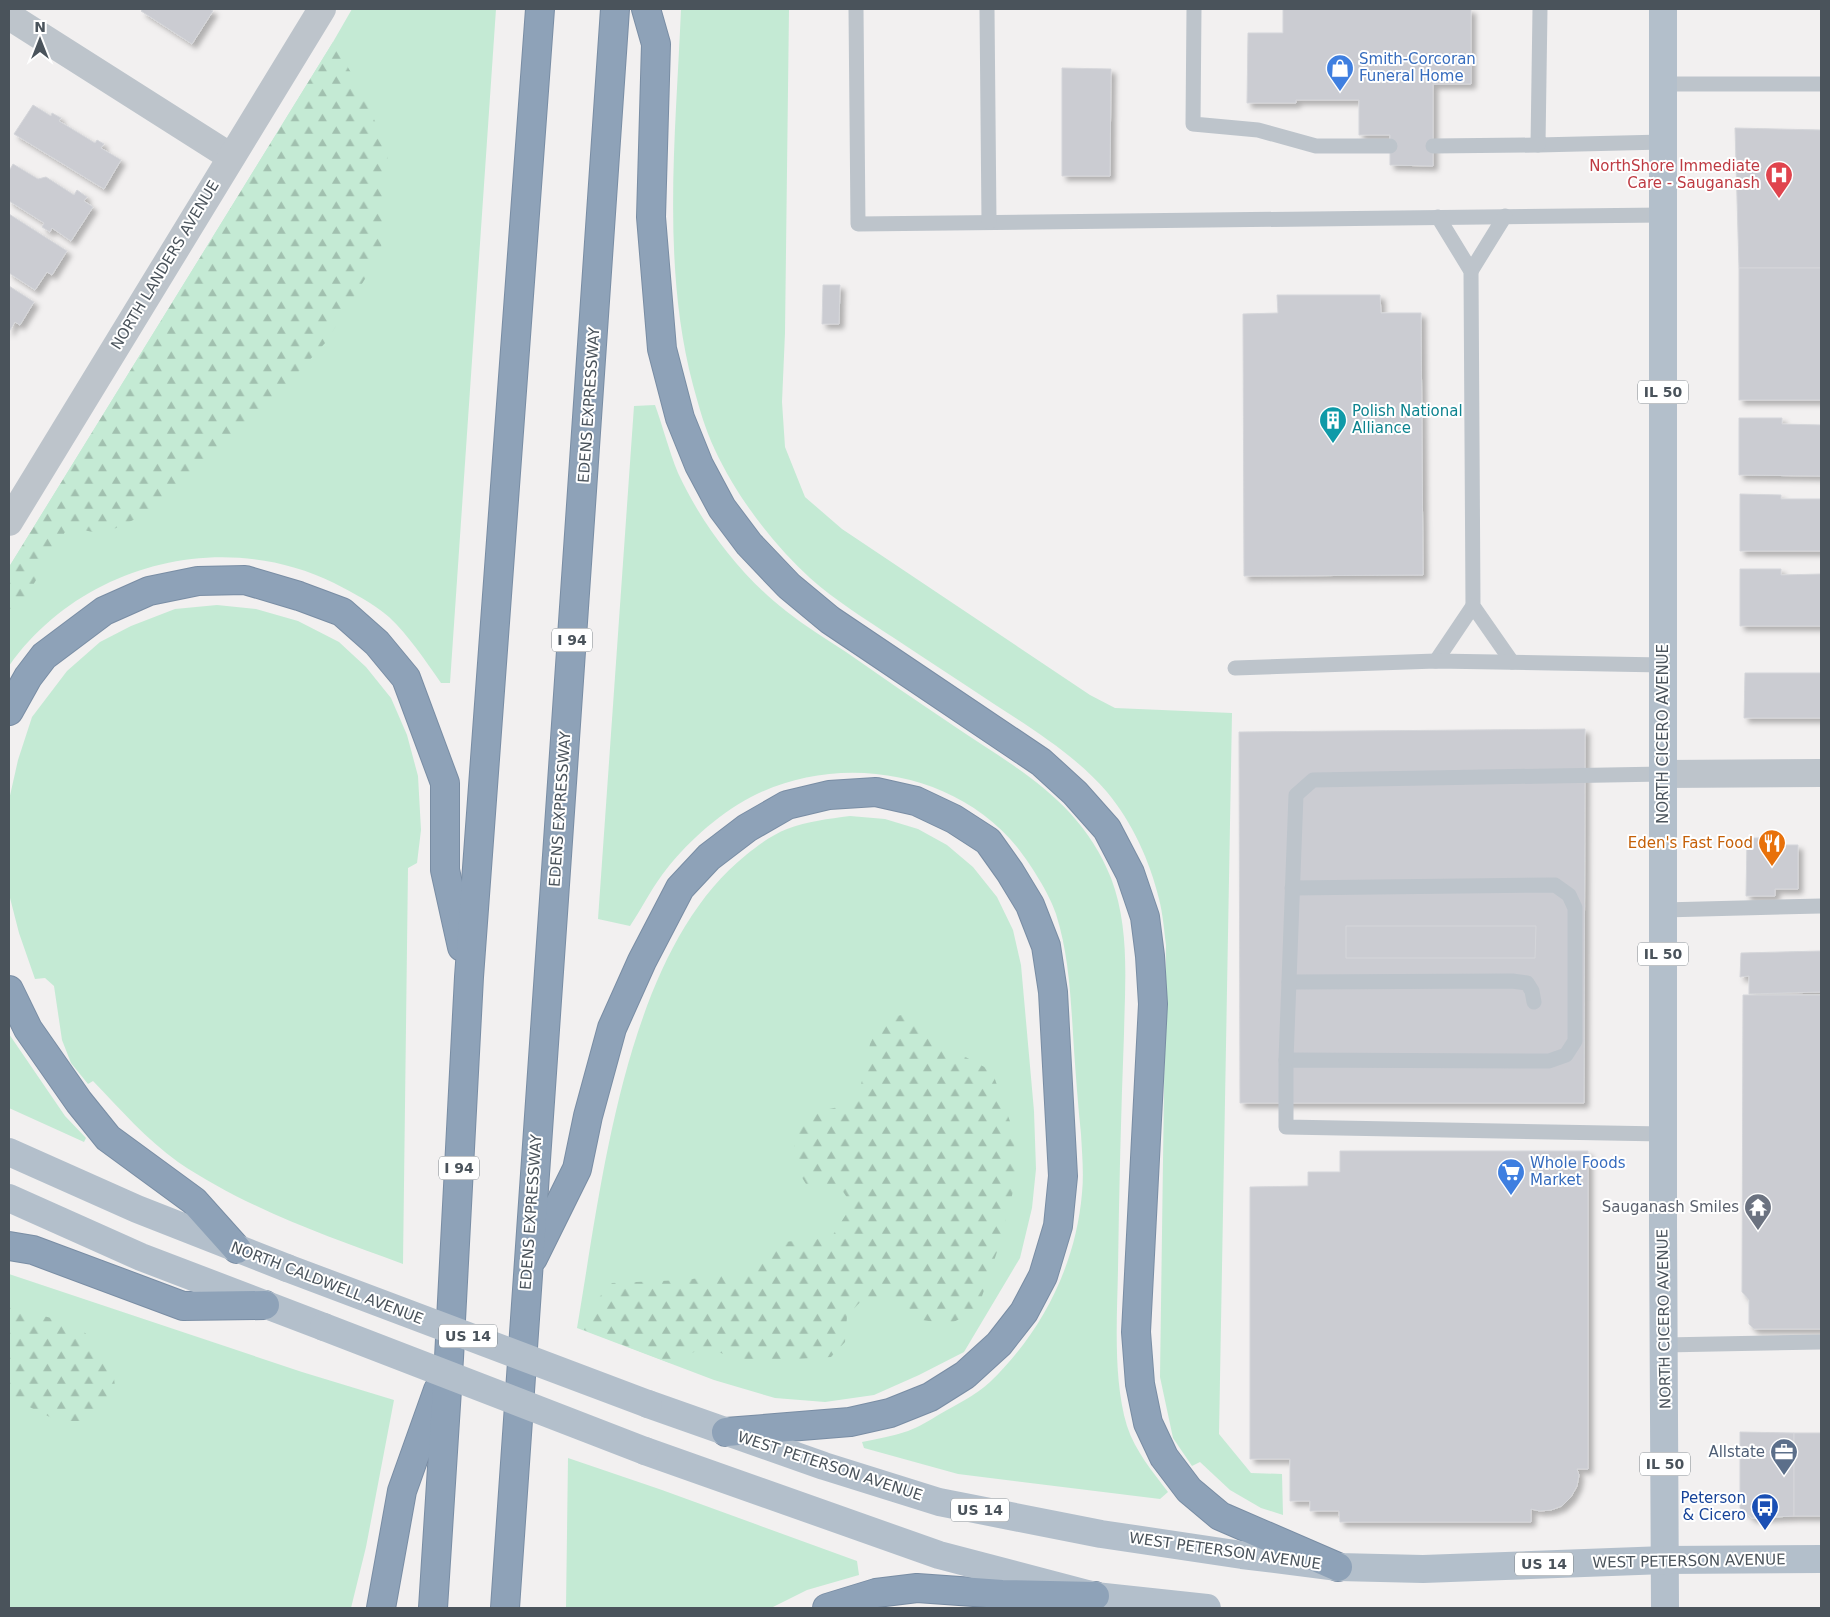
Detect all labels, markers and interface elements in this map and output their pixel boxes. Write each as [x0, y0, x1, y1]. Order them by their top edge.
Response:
north arrow [15, 15, 65, 65]
text: N [34, 19, 46, 35]
place label: Smith-Corcoran Funeral Home [1359, 50, 1476, 85]
shop icon: Smith-Corcoran Funeral Home [1325, 53, 1355, 92]
place label: NorthShore Immediate Care - Sauganash [1589, 157, 1760, 192]
hospital icon: NorthShore Immediate Care - Sauganash [1764, 160, 1794, 199]
street label: NORTH LANDERS AVENUE [107, 177, 223, 353]
street label: EDENS EXPRESSWAY [575, 326, 603, 483]
road number: IL 50 [1638, 381, 1688, 404]
place label: Polish National Alliance [1352, 402, 1463, 437]
building icon: Polish National Alliance [1318, 405, 1348, 444]
road number: I 94 [552, 628, 592, 652]
street label: NORTH CICERO AVENUE [1654, 644, 1672, 824]
street label: EDENS EXPRESSWAY [546, 730, 574, 887]
restaurant icon: Eden's Fast Food [1757, 828, 1787, 867]
place label: Eden's Fast Food [1628, 834, 1753, 852]
road number: IL 50 [1638, 942, 1688, 966]
street label: EDENS EXPRESSWAY [517, 1133, 545, 1290]
place label: Whole Foods Market [1530, 1154, 1626, 1189]
road number: I 94 [439, 1156, 479, 1180]
supermarket icon: Whole Foods Market [1496, 1157, 1526, 1196]
temple icon: Sauganash Smiles [1743, 1192, 1773, 1231]
place label: Sauganash Smiles [1602, 1198, 1739, 1216]
street label: NORTH CICERO AVENUE [1653, 1229, 1675, 1409]
street label: NORTH CALDWELL AVENUE [228, 1238, 426, 1328]
road number: US 14 [439, 1324, 497, 1348]
street label: WEST PETERSON AVENUE [735, 1428, 925, 1504]
office icon: Allstate [1769, 1437, 1799, 1476]
place label: Allstate [1708, 1443, 1765, 1461]
road number: IL 50 [1640, 1452, 1690, 1476]
place label: Peterson & Cicero [1680, 1489, 1746, 1524]
bus stop icon: Peterson & Cicero [1750, 1492, 1780, 1531]
road number: US 14 [951, 1498, 1009, 1522]
street label: WEST PETERSON AVENUE [1128, 1529, 1322, 1573]
street label: WEST PETERSON AVENUE [1592, 1550, 1786, 1572]
road number: US 14 [1515, 1552, 1573, 1576]

